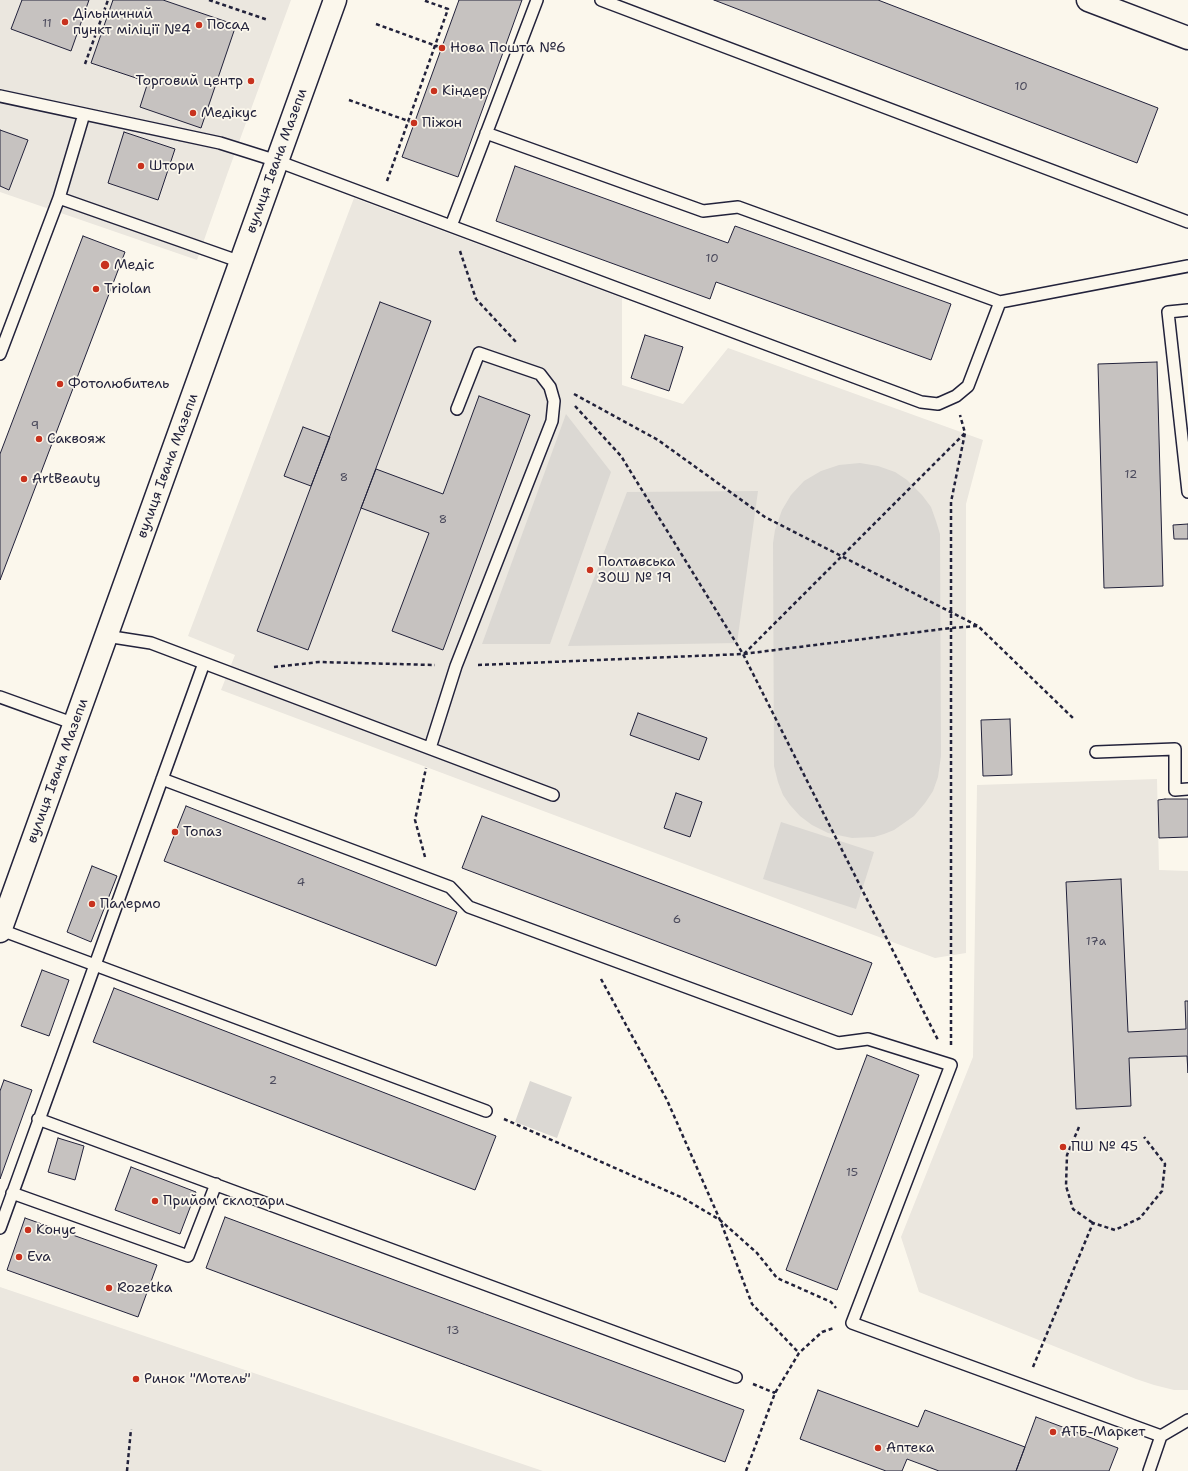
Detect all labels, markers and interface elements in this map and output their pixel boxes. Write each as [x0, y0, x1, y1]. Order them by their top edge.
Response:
place label: Дільничний пункт міліції №4 [73, 6, 191, 38]
house number: 11 [42, 17, 52, 31]
marker: Дільничний пункт міліції №4 [60, 17, 70, 27]
place label: Посад [207, 17, 249, 33]
marker: Посад [194, 20, 204, 30]
place label: Нова Пошта №6 [450, 40, 566, 56]
marker: Нова Пошта №6 [437, 43, 447, 53]
place label: Торговий центр [135, 73, 243, 89]
marker: Торговий центр [246, 76, 256, 86]
house number: 10 [1014, 80, 1028, 94]
place label: Кіндер [442, 83, 487, 99]
street label: вулиця Івана Мазепи [243, 86, 311, 236]
marker: Кіндер [429, 86, 439, 96]
place label: Медікус [201, 105, 257, 121]
marker: Медікус [188, 108, 198, 118]
place label: Піжон [422, 115, 462, 131]
marker: Піжон [409, 118, 419, 128]
place label: Штори [149, 158, 194, 174]
marker: Штори [136, 161, 146, 171]
house number: 10 [705, 252, 719, 266]
place label: Медіс [114, 257, 155, 273]
marker: Медіс [99, 259, 111, 271]
place label: Triolan [104, 281, 151, 297]
marker: Triolan [91, 284, 101, 294]
place label: Фотолюбитель [68, 376, 169, 392]
marker: Фотолюбитель [55, 379, 65, 389]
street label: вулиця Івана Мазепи [134, 391, 202, 541]
house number: 9 [31, 419, 39, 433]
place label: Саквояж [47, 431, 105, 447]
marker: Саквояж [34, 434, 44, 444]
house number: 12 [1125, 468, 1137, 482]
place label: ArtBeauty [32, 471, 100, 487]
house number: 8 [340, 471, 348, 485]
marker: ArtBeauty [19, 474, 29, 484]
house number: 8 [439, 513, 447, 527]
place label: Полтавська ЗОШ № 19 [598, 554, 675, 586]
marker: Полтавська ЗОШ № 19 [585, 565, 595, 575]
street label: вулиця Івана Мазепи [24, 696, 92, 846]
place label: Топаз [183, 824, 222, 840]
marker: Топаз [170, 827, 180, 837]
house number: 4 [297, 876, 305, 890]
place label: Палермо [100, 896, 161, 912]
marker: Палермо [87, 899, 97, 909]
house number: 6 [673, 913, 681, 927]
house number: 17а [1086, 935, 1106, 949]
house number: 2 [269, 1074, 277, 1088]
place label: ПШ № 45 [1071, 1139, 1138, 1155]
marker: ПШ № 45 [1058, 1142, 1068, 1152]
house number: 15 [846, 1166, 858, 1180]
place label: Прийом склотари [163, 1193, 285, 1209]
marker: Прийом склотари [150, 1196, 160, 1206]
place label: Конус [36, 1222, 76, 1238]
marker: Конус [23, 1225, 33, 1235]
place label: Eva [27, 1249, 51, 1265]
marker: Eva [14, 1252, 24, 1262]
place label: Rozetka [117, 1280, 172, 1296]
marker: Rozetka [104, 1283, 114, 1293]
house number: 13 [447, 1324, 459, 1338]
place label: Ринок "Мотель" [144, 1371, 251, 1387]
marker: Ринок "Мотель" [131, 1374, 141, 1384]
place label: АТБ-Маркет [1061, 1424, 1145, 1440]
marker: АТБ-Маркет [1048, 1427, 1058, 1437]
place label: Аптека [886, 1440, 934, 1456]
marker: Аптека [873, 1443, 883, 1453]

